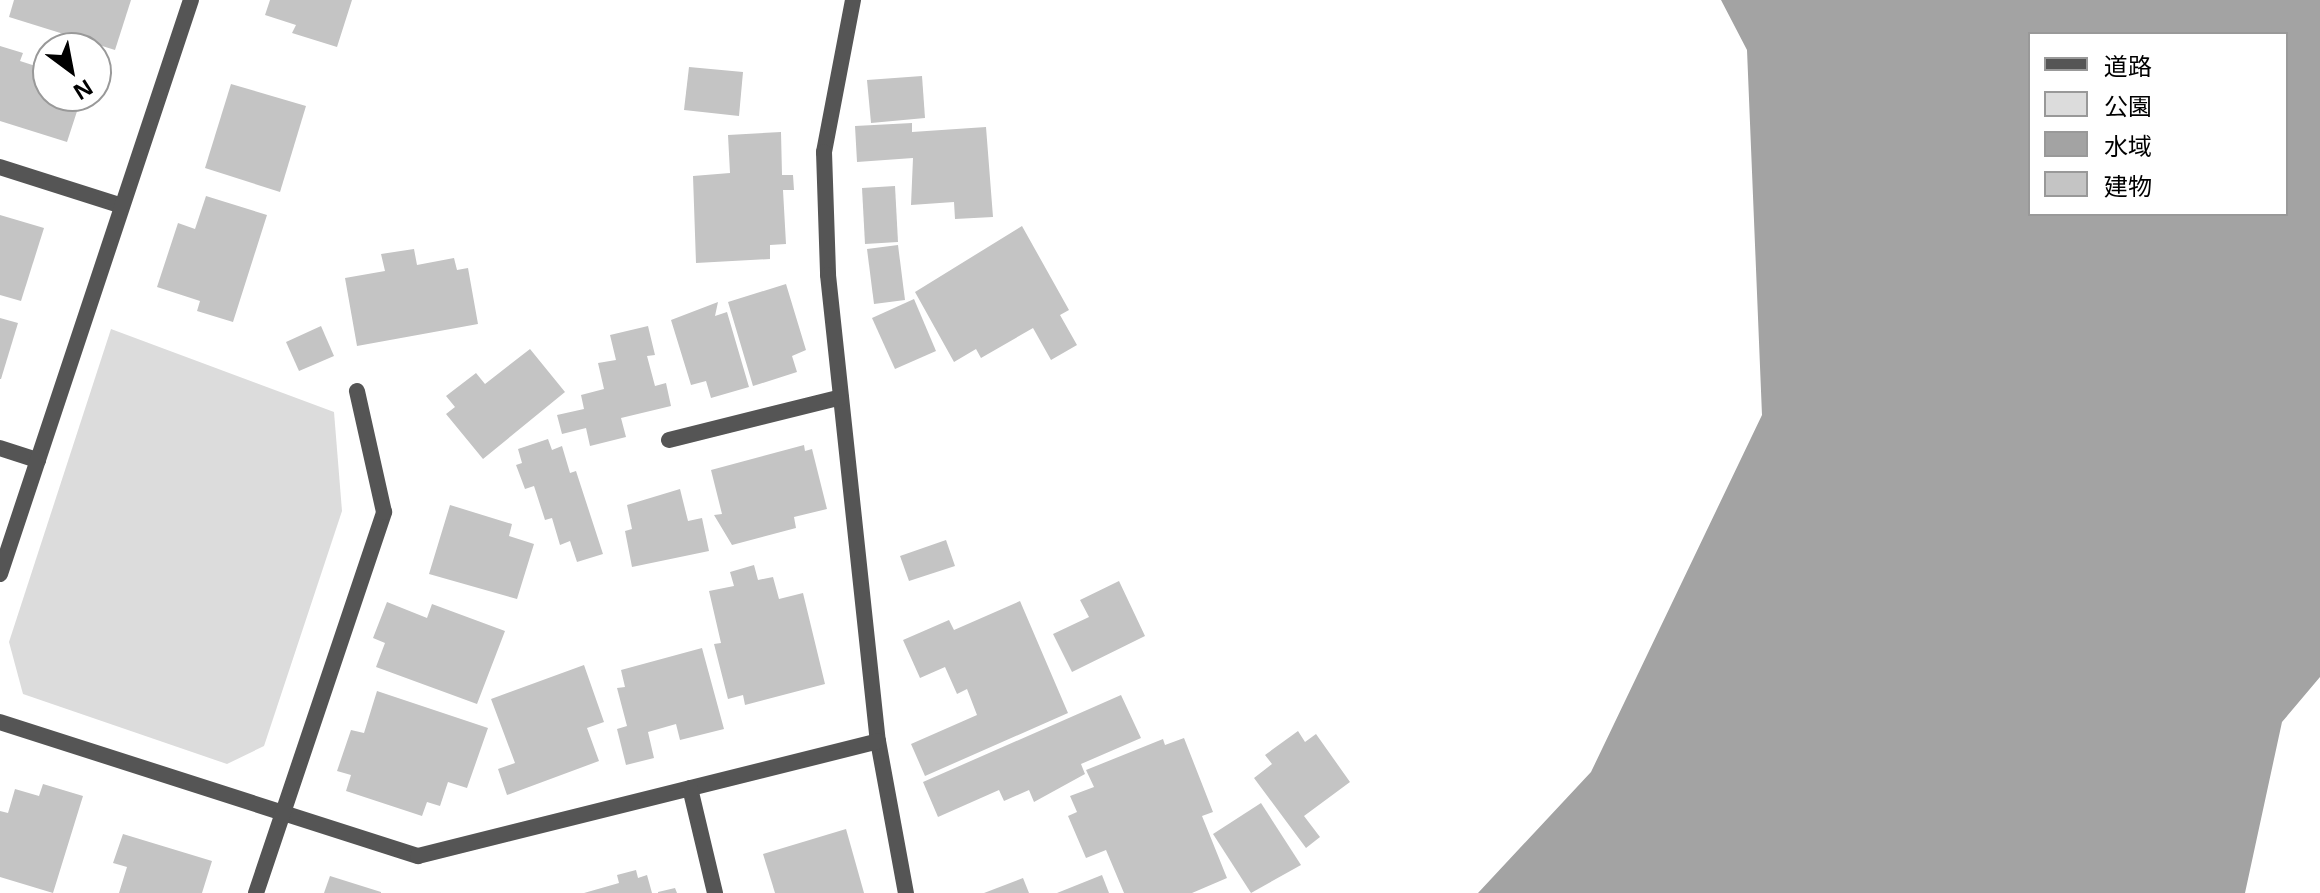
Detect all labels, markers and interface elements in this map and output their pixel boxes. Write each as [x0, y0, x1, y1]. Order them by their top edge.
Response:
north arrow [32, 32, 112, 112]
legend [2028, 32, 2288, 216]
text: 道路 [2104, 49, 2152, 82]
text: N [68, 73, 99, 108]
text: 公園 [2104, 89, 2152, 122]
text: 水域 [2104, 129, 2152, 162]
text: 建物 [2104, 169, 2152, 202]

